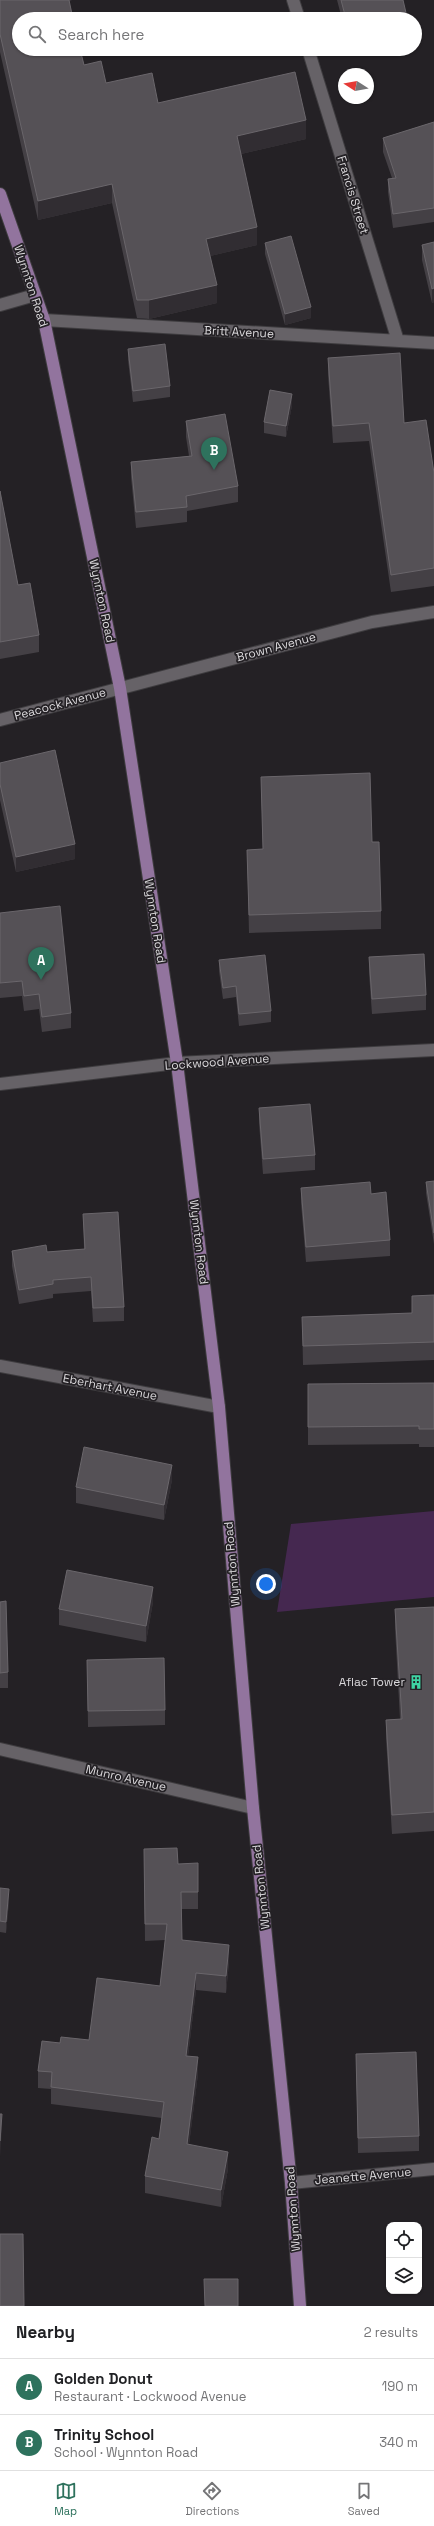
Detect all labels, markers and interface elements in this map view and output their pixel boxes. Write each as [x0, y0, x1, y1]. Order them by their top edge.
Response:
search box [12, 12, 422, 56]
icon: search [26, 23, 48, 45]
text: Search here [58, 25, 144, 44]
north arrow [338, 68, 374, 104]
street label: Francis Street [333, 154, 373, 236]
street label: Wynnton Road [10, 243, 52, 329]
street label: Britt Avenue [204, 322, 274, 342]
pin: B [201, 437, 227, 470]
street label: Wynnton Road [85, 558, 119, 644]
street label: Brown Avenue [234, 629, 318, 665]
street label: Peacock Avenue [12, 684, 108, 724]
street label: Wynnton Road [140, 878, 170, 964]
pin: A [28, 947, 54, 980]
street label: Lockwood Avenue [164, 1050, 270, 1074]
street label: Wynnton Road [186, 1199, 212, 1285]
street label: Eberhart Avenue [61, 1370, 159, 1404]
street label: Wynnton Road [220, 1521, 244, 1607]
your location [256, 1574, 276, 1594]
place label: Aflac Tower [339, 1674, 405, 1690]
building icon: Aflac Tower [408, 1674, 424, 1690]
street label: Munro Avenue [84, 1761, 168, 1795]
street label: Wynnton Road [249, 1844, 273, 1930]
street label: Jeanette Avenue [314, 2164, 412, 2188]
street label: Wynnton Road [282, 2166, 304, 2252]
map controls [386, 2222, 422, 2294]
button: locate [386, 2222, 422, 2258]
button: layers [386, 2258, 422, 2294]
text: Nearby [16, 2321, 75, 2343]
text: 2 results [364, 2324, 418, 2341]
text: Golden Donut [54, 2369, 153, 2388]
text: A [25, 2378, 33, 2395]
text: 190 m [382, 2378, 418, 2395]
text: Restaurant · Lockwood Avenue [54, 2388, 247, 2405]
text: Trinity School [54, 2425, 154, 2444]
text: B [25, 2434, 33, 2451]
text: 340 m [379, 2434, 418, 2451]
text: School · Wynnton Road [54, 2444, 198, 2461]
tab: Map [54, 2480, 77, 2518]
tab: Directions [185, 2480, 239, 2518]
tab: Saved [348, 2480, 380, 2518]

